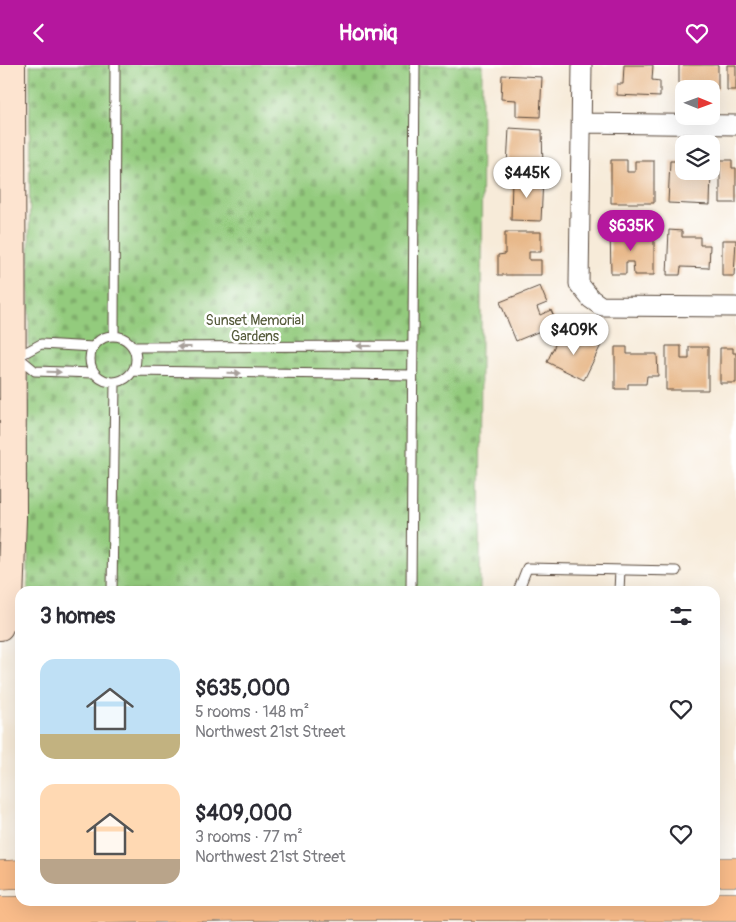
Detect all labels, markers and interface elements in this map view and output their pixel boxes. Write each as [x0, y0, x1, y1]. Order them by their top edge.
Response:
icon: back [25, 19, 53, 47]
text: Homiq [339, 19, 397, 47]
icon: heart [683, 19, 711, 47]
north arrow [675, 80, 720, 125]
map controls [675, 80, 720, 180]
button: layers [675, 135, 720, 180]
pin: $445K [492, 157, 562, 199]
text: $445K [504, 163, 550, 183]
pin: $635K [596, 209, 666, 252]
text: $635K [608, 216, 654, 236]
park label: Sunset Memorial Gardens [206, 312, 304, 345]
pin: $409K [539, 313, 609, 356]
text: $409K [551, 320, 597, 340]
one-way arrow [356, 342, 372, 350]
one-way arrow [176, 343, 192, 351]
one-way arrow [46, 368, 62, 376]
one-way arrow [227, 369, 243, 377]
icon: filters [667, 602, 695, 630]
text: 3 homes [40, 603, 115, 630]
text: $635,000 [195, 675, 290, 702]
icon: home [80, 679, 140, 739]
icon: heart [667, 695, 695, 723]
text: 5 rooms · 148 m² [195, 702, 309, 722]
text: Northwest 21st Street [195, 722, 346, 742]
text: $409,000 [195, 800, 292, 827]
icon: home [80, 804, 140, 864]
icon: heart [667, 820, 695, 848]
text: 3 rooms · 77 m² [195, 827, 303, 847]
text: Northwest 21st Street [195, 847, 346, 867]

